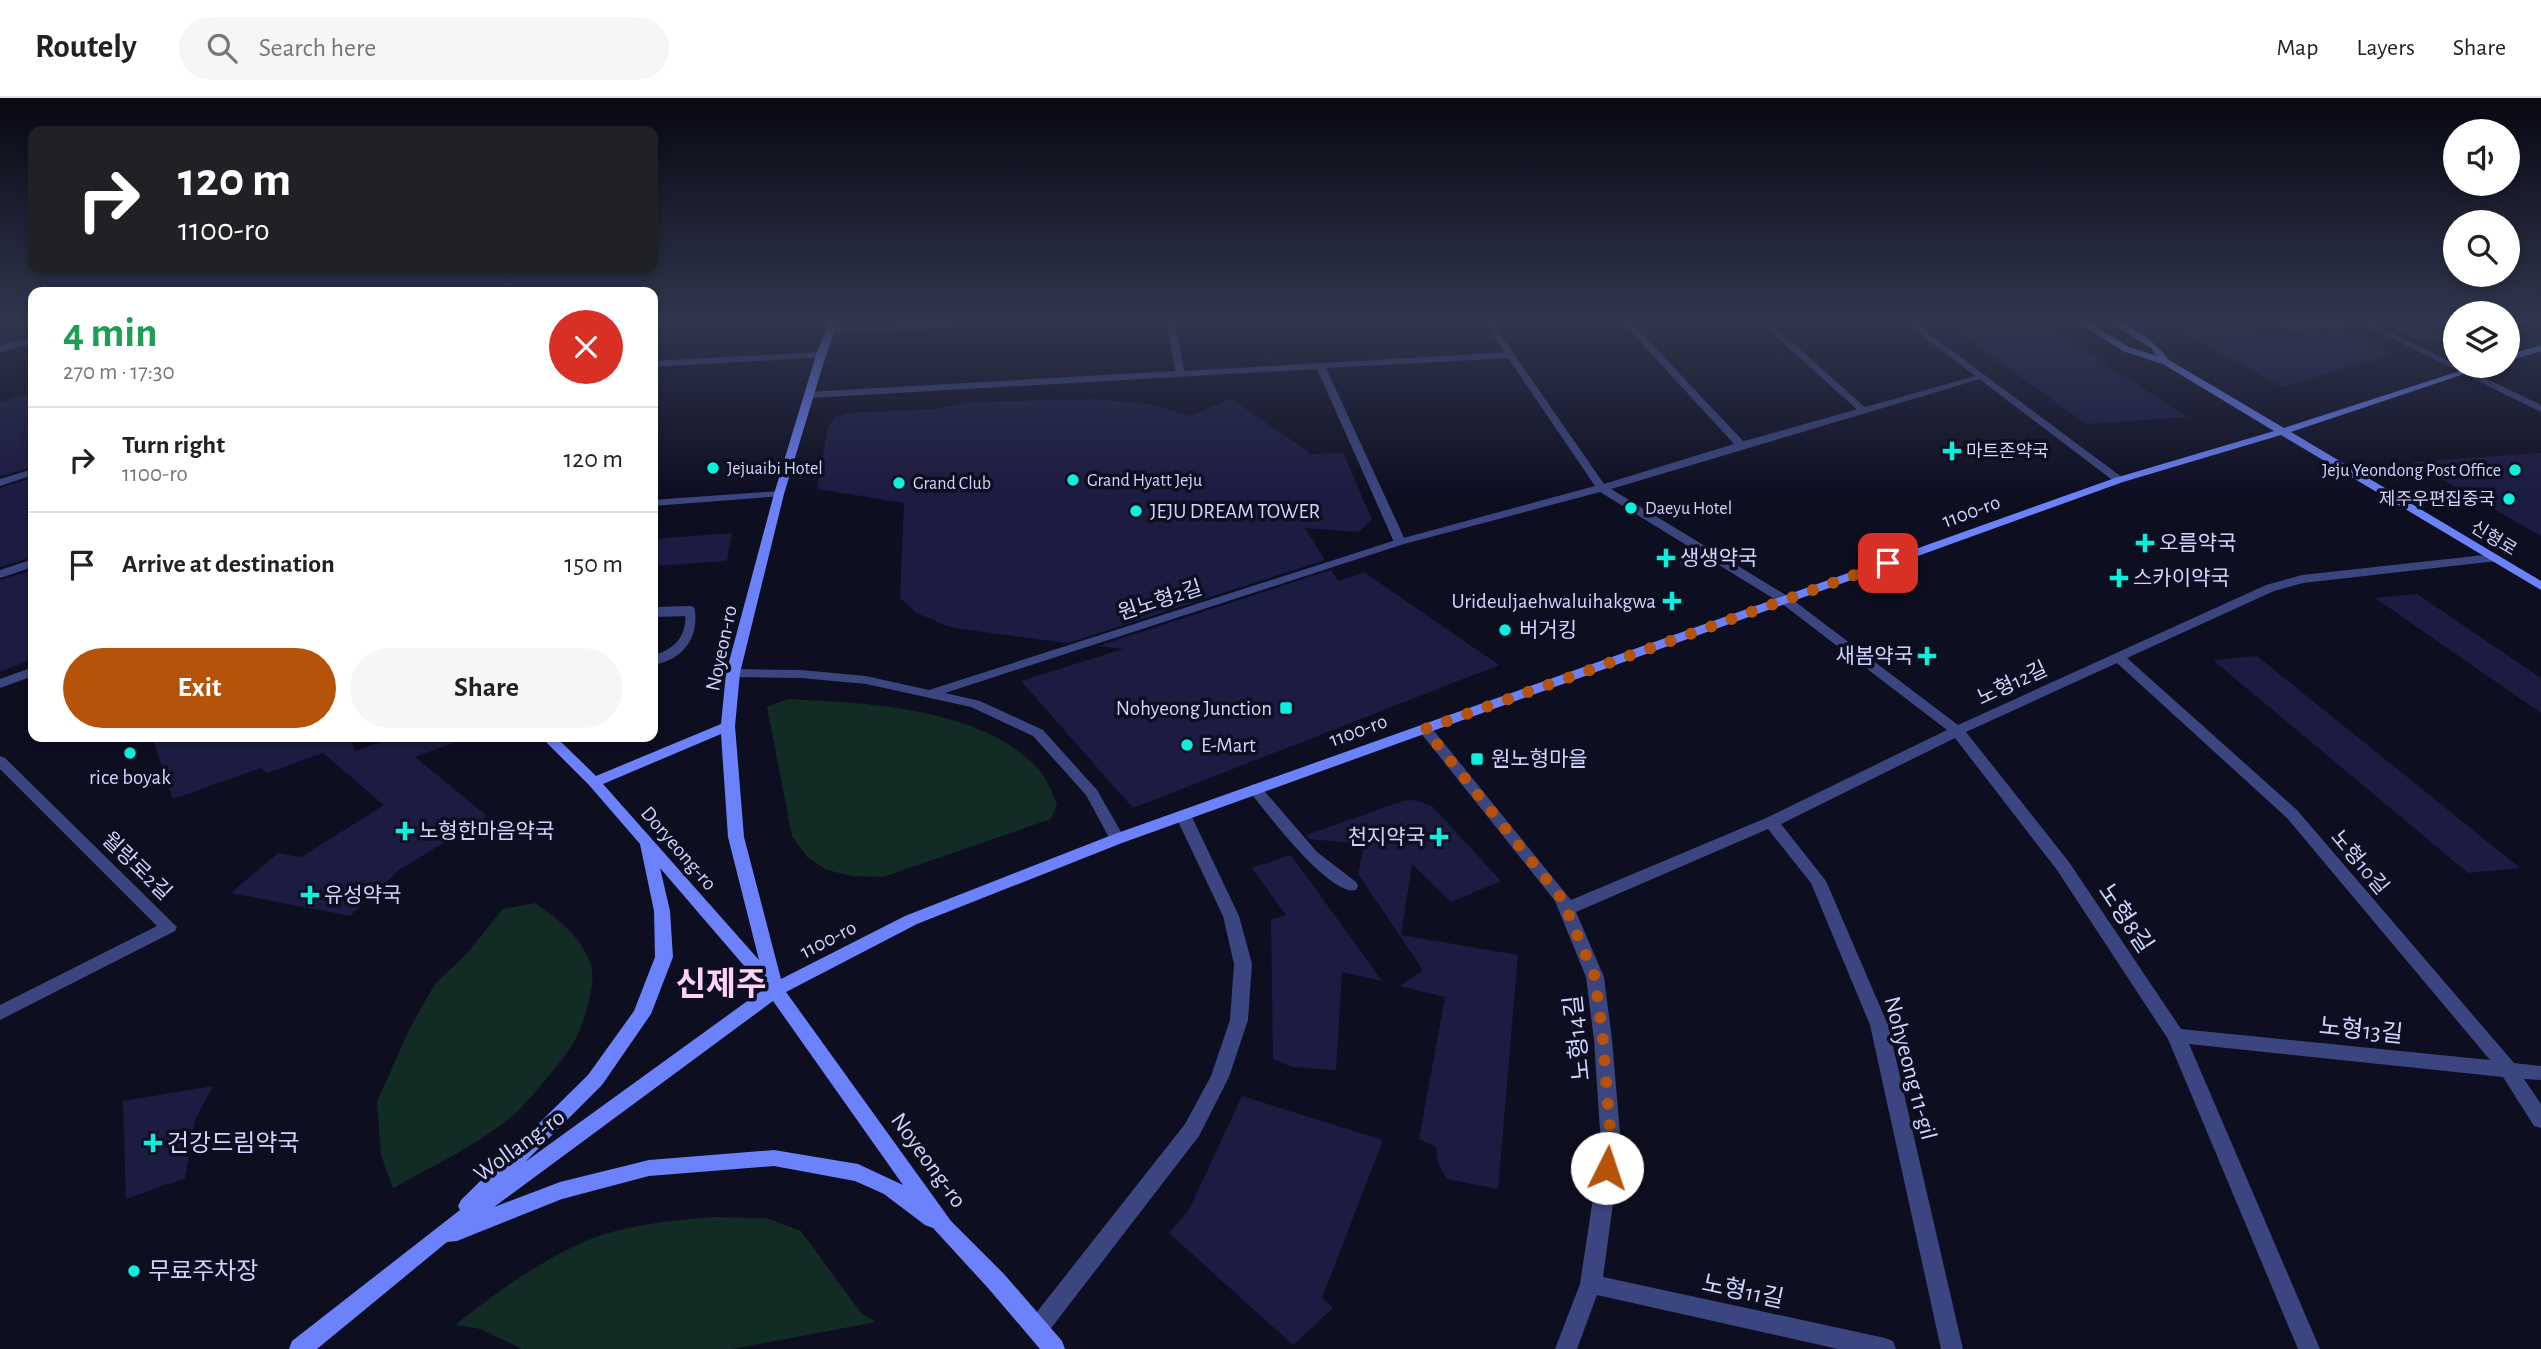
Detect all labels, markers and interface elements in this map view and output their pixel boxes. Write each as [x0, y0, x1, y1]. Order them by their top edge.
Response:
search box [179, 17, 669, 80]
icon: search [203, 29, 241, 67]
text: Routely [35, 31, 137, 64]
text: Search here [259, 35, 376, 61]
text: Map [2276, 36, 2318, 60]
text: Layers [2356, 36, 2415, 60]
text: Share [2453, 36, 2506, 60]
map controls [2443, 119, 2520, 378]
button: sound [2443, 119, 2520, 196]
icon: right [63, 154, 154, 245]
text: 120 m [178, 156, 291, 205]
button: search [2443, 210, 2520, 287]
text: 1100-ro [178, 214, 270, 246]
button: layers [2443, 301, 2520, 378]
button: close [549, 310, 623, 384]
text: 4 min [63, 312, 158, 354]
text: 270 m · 17:30 [63, 361, 175, 384]
text: Turn right [122, 432, 225, 458]
icon: right [63, 441, 101, 479]
place label: 마트존약국 [1966, 442, 2049, 461]
marker: 마트존약국 [1944, 443, 1960, 459]
text: 120 m [563, 446, 623, 472]
marker: Jejuaibi Hotel [705, 460, 721, 476]
place label: Jejuaibi Hotel [727, 460, 823, 478]
place label: Jeju Yeondong Post Office [2322, 462, 2501, 480]
marker: Jeju Yeondong Post Office [2507, 462, 2523, 478]
text: 1100-ro [122, 463, 188, 486]
marker: Grand Hyatt Jeju [1065, 472, 1081, 488]
place label: Grand Hyatt Jeju [1087, 472, 1202, 490]
marker: Grand Club [891, 475, 907, 491]
place label: Grand Club [913, 475, 991, 493]
place label: 제주우편집중국 [2379, 489, 2495, 509]
street label: 1100-ro [1939, 491, 2003, 532]
marker: 제주우편집중국 [2501, 491, 2517, 507]
marker: Daeyu Hotel [1623, 500, 1639, 516]
place label: Daeyu Hotel [1645, 500, 1732, 518]
place label: JEJU DREAM TOWER [1150, 501, 1320, 522]
marker: JEJU DREAM TOWER [1128, 503, 1144, 519]
street label: 신형로 [2468, 517, 2520, 559]
place label: 오름약국 [2159, 532, 2236, 554]
pin [1858, 533, 1918, 593]
marker: 오름약국 [2137, 535, 2153, 551]
icon: arrive [1869, 544, 1907, 582]
icon: arrive [63, 546, 101, 584]
place label: 생생약국 [1680, 547, 1757, 569]
marker: 생생약국 [1658, 550, 1674, 566]
text: Arrive at destination [122, 551, 335, 577]
text: 150 m [564, 551, 623, 577]
place label: 스카이약국 [2133, 567, 2230, 589]
marker: 스카이약국 [2111, 570, 2127, 586]
street label: 원노형2길 [1115, 576, 1205, 624]
place label: Urideuljaehwaluihakgwa [1451, 591, 1656, 612]
marker: Urideuljaehwaluihakgwa [1662, 591, 1682, 611]
street label: Noyeon-ro [702, 603, 741, 693]
place label: 버거킹 [1519, 619, 1577, 641]
marker: 버거킹 [1497, 622, 1513, 638]
place label: 새봄약국 [1836, 645, 1913, 667]
button: Exit [63, 648, 336, 728]
button: Share [350, 648, 623, 728]
marker: 새봄약국 [1919, 648, 1935, 664]
street label: 노형12길 [1973, 657, 2051, 709]
place label: Nohyeong Junction [1116, 698, 1272, 719]
marker: Nohyeong Junction [1278, 700, 1294, 716]
street label: 1100-ro [1326, 710, 1390, 751]
place label: E-Mart [1201, 735, 1256, 756]
marker: E-Mart [1179, 737, 1195, 753]
marker: rice boyak [122, 745, 138, 761]
place label: 원노형마을 [1491, 748, 1588, 770]
marker: 원노형마을 [1469, 751, 1485, 767]
place label: rice boyak [89, 767, 171, 788]
street label: Doryeong-ro [637, 802, 721, 894]
place label: 노형한마음약국 [419, 820, 554, 842]
marker: 노형한마음약국 [397, 823, 413, 839]
place label: 천지약국 [1348, 826, 1425, 848]
street label: 노형10길 [2327, 826, 2393, 898]
street label: 월랑로2길 [98, 828, 176, 904]
marker: 천지약국 [1431, 829, 1447, 845]
street label: 노형8길 [2094, 879, 2158, 957]
place label: 유성약국 [324, 884, 401, 906]
marker: 유성약국 [302, 887, 318, 903]
street label: 1100-ro [797, 916, 860, 962]
district label: 신제주 [675, 967, 767, 1002]
street label: 노형14길 [1560, 994, 1594, 1082]
street label: Nohyeong 11-gil [1879, 994, 1941, 1143]
street label: 노형13길 [2318, 1013, 2404, 1047]
street label: Wollang-ro [470, 1105, 569, 1187]
street label: Noyeong-ro [886, 1109, 970, 1212]
place label: 건강드림약국 [167, 1131, 299, 1156]
position arrow [1570, 1131, 1644, 1205]
marker: 건강드림약국 [145, 1135, 161, 1151]
place label: 무료주차장 [148, 1258, 258, 1284]
marker: 무료주차장 [126, 1263, 142, 1279]
street label: 노형11길 [1700, 1270, 1786, 1312]

